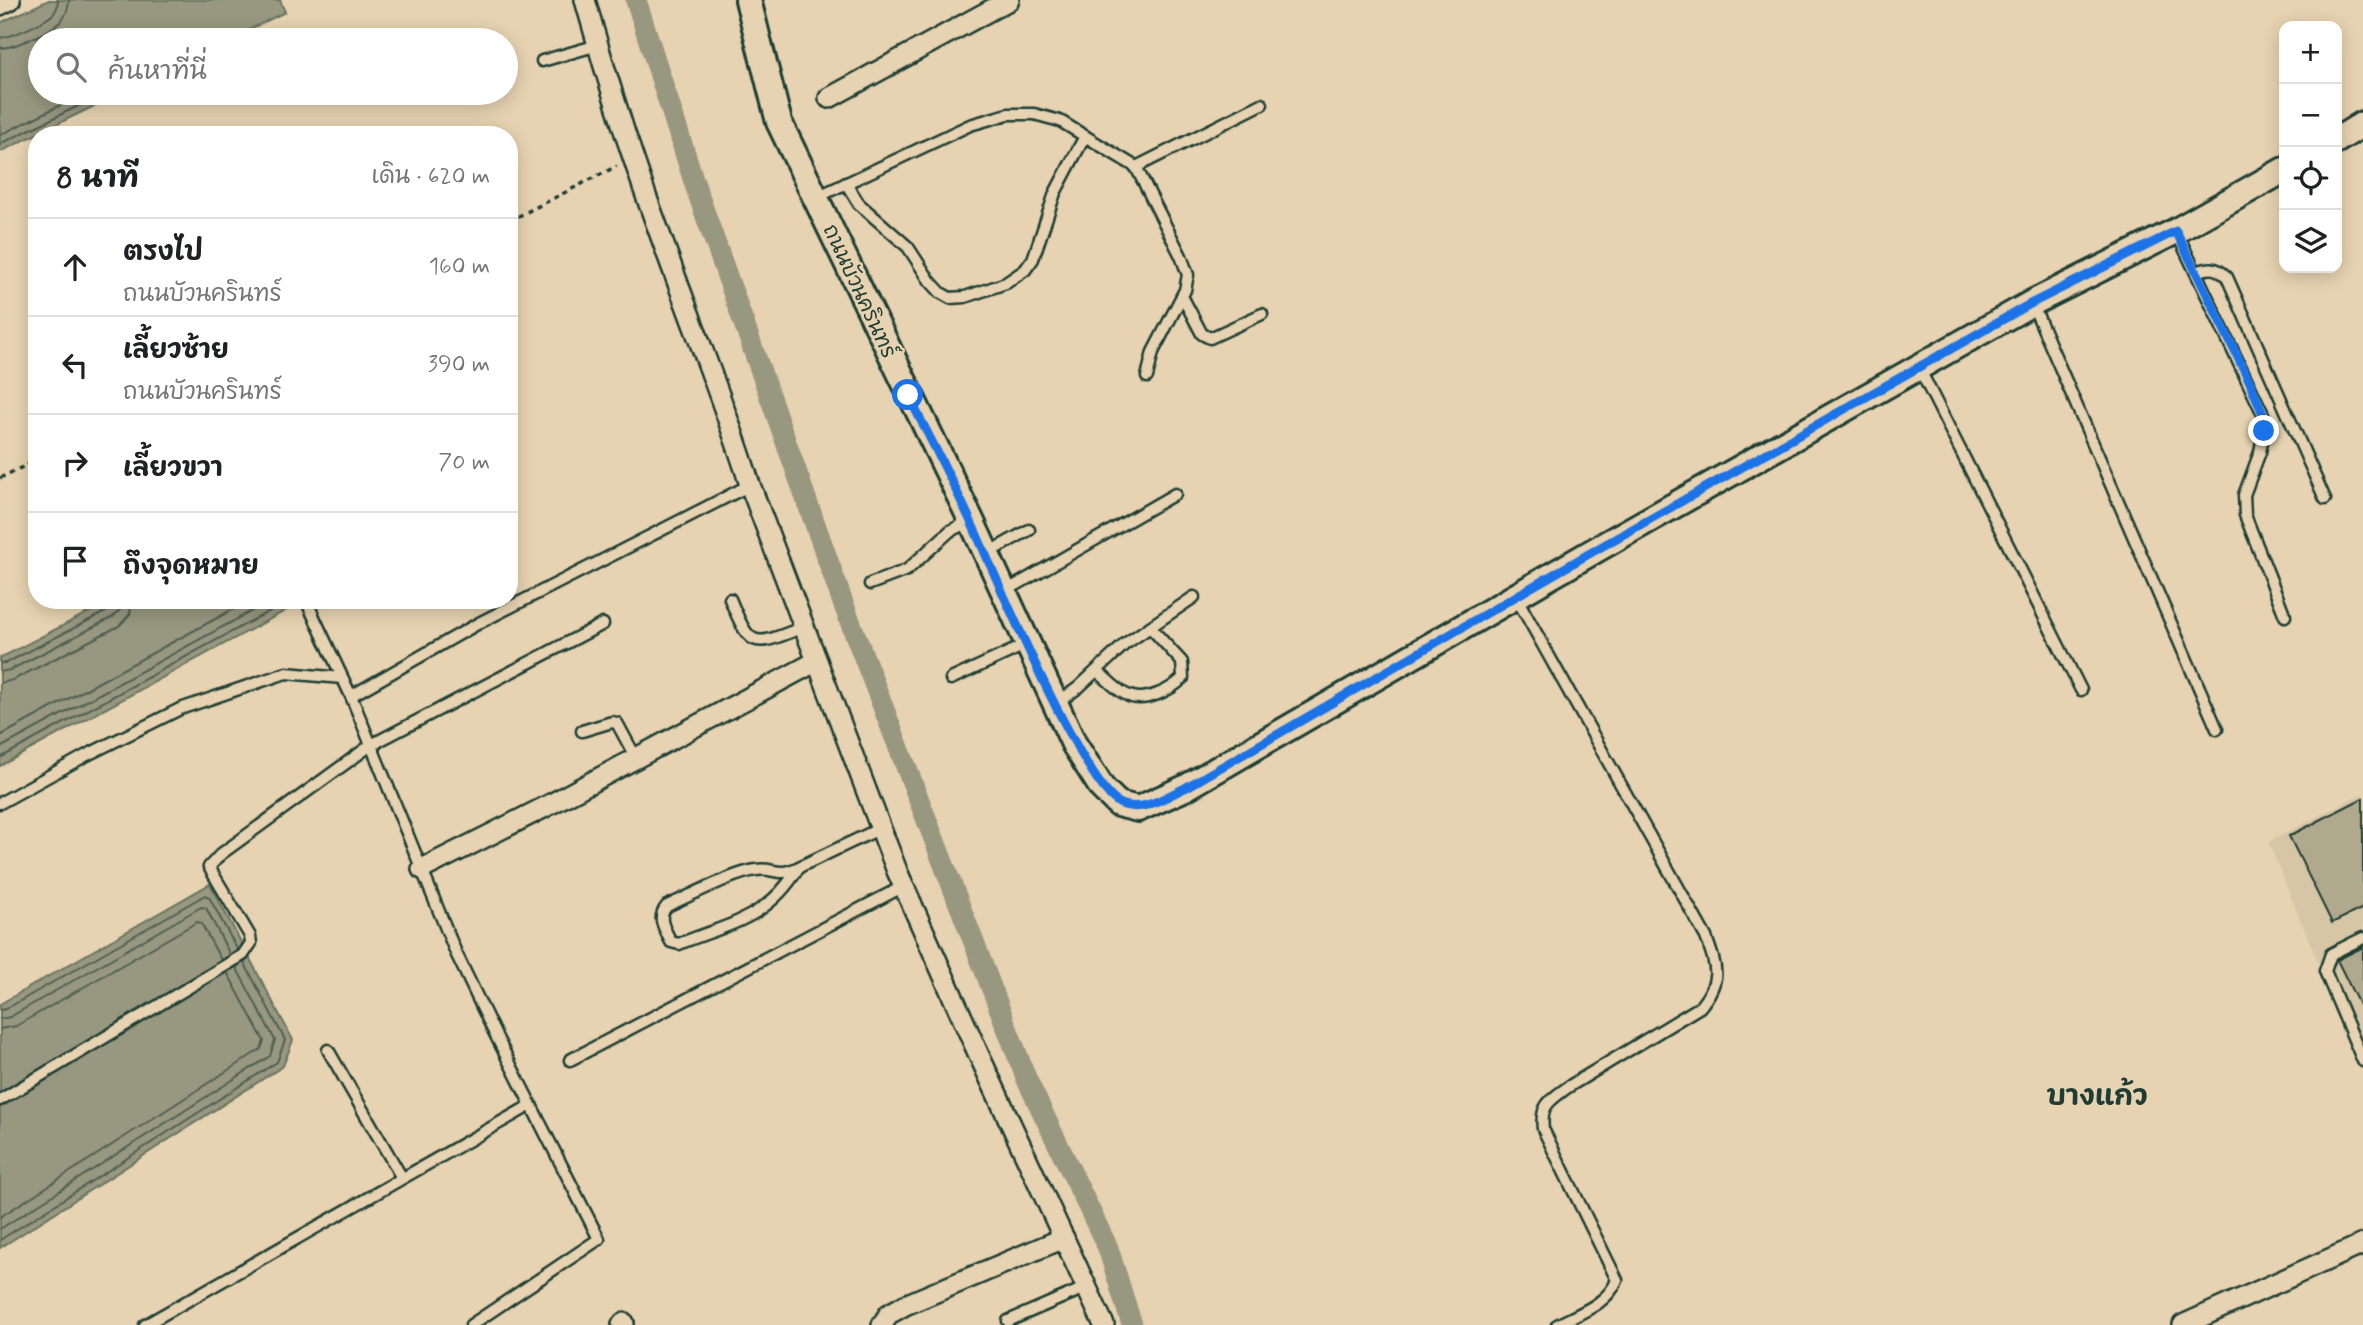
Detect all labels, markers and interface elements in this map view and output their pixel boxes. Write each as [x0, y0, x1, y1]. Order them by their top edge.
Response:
map controls [2279, 21, 2342, 273]
button: + [2279, 21, 2342, 84]
search box [28, 28, 518, 105]
icon: search [52, 48, 90, 86]
text: ค้นหาที่นี่ [108, 55, 207, 89]
button: − [2279, 84, 2342, 147]
button: locate [2279, 147, 2342, 210]
text: 8 นาที [56, 159, 139, 198]
text: เดิน · 620 m [372, 162, 490, 192]
button: layers [2279, 210, 2342, 273]
street label: ถนนบัวนครินทร์ [816, 220, 902, 363]
text: ตรงไป [123, 236, 203, 270]
icon: ahead [56, 248, 94, 286]
text: 160 m [429, 252, 490, 282]
text: ถนนบัวนครินทร์ [123, 280, 282, 310]
text: เลี้ยวซ้าย [123, 334, 229, 368]
icon: left [56, 346, 94, 384]
text: 390 m [428, 350, 490, 380]
text: ถนนบัวนครินทร์ [123, 378, 282, 408]
route start [892, 379, 923, 410]
route end [2248, 415, 2279, 446]
icon: right [56, 444, 94, 482]
text: 70 m [438, 448, 490, 478]
text: เลี้ยวขวา [123, 452, 223, 486]
icon: arrive [56, 542, 94, 580]
text: ถึงจุดหมาย [123, 550, 259, 584]
district label: บางแก้ว [2046, 1077, 2148, 1116]

